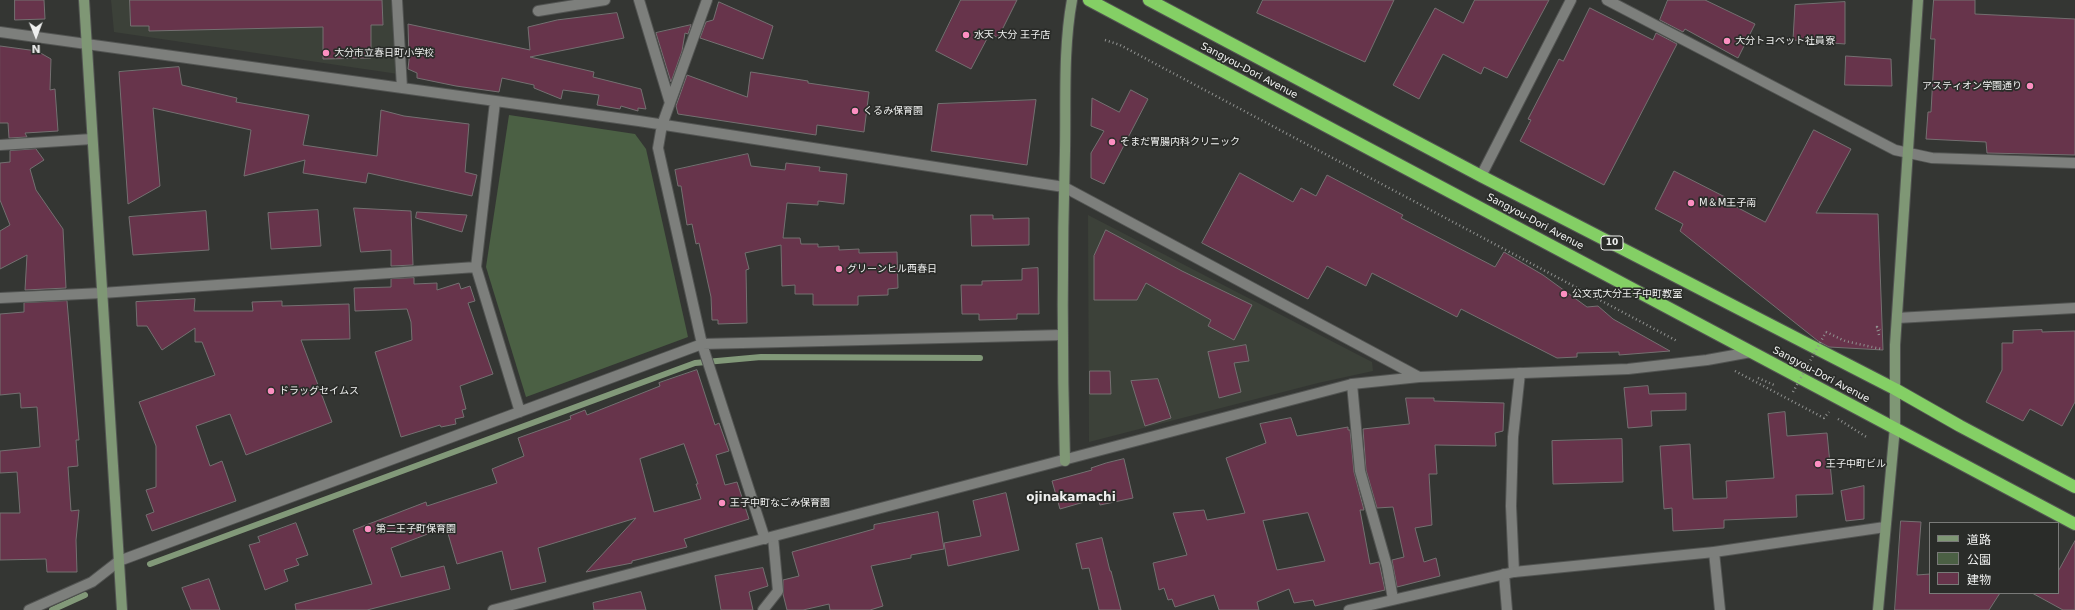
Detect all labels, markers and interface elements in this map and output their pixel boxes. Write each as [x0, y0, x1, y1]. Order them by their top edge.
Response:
north arrow [16, 16, 56, 56]
place label: 水天 大分 王子店 [974, 29, 1050, 41]
marker: 水天 大分 王子店 [961, 30, 971, 40]
place label: 大分トヨペット社員寮 [1735, 35, 1835, 47]
marker: 大分トヨペット社員寮 [1722, 36, 1732, 46]
street label: Sangyou-Dori Avenue [1198, 40, 1300, 102]
text: N [31, 42, 41, 55]
place label: 大分市立春日町小学校 [334, 47, 434, 59]
marker: 大分市立春日町小学校 [321, 48, 331, 58]
place label: アスティオン学園通り [1922, 80, 2022, 92]
marker: アスティオン学園通り [2025, 81, 2035, 91]
place label: くるみ保育園 [863, 105, 923, 117]
marker: くるみ保育園 [850, 106, 860, 116]
place label: そまだ胃腸内科クリニック [1120, 136, 1240, 148]
marker: そまだ胃腸内科クリニック [1107, 137, 1117, 147]
street label: Sangyou-Dori Avenue [1484, 191, 1586, 253]
place label: M＆M王子南 [1699, 197, 1756, 209]
marker: M＆M王子南 [1686, 198, 1696, 208]
road number: 10 [1601, 236, 1623, 250]
place label: グリーンヒル西春日 [847, 263, 937, 275]
marker: グリーンヒル西春日 [834, 264, 844, 274]
place label: 公文式大分王子中町教室 [1572, 288, 1682, 300]
marker: 公文式大分王子中町教室 [1559, 289, 1569, 299]
street label: Sangyou-Dori Avenue [1770, 344, 1872, 406]
place label: ドラッグセイムス [279, 385, 359, 397]
marker: ドラッグセイムス [266, 386, 276, 396]
place label: 王子中町ビル [1826, 458, 1886, 470]
marker: 王子中町ビル [1813, 459, 1823, 469]
district label: ojinakamachi [1026, 491, 1116, 505]
place label: 王子中町なごみ保育園 [730, 497, 830, 509]
marker: 王子中町なごみ保育園 [717, 498, 727, 508]
legend [1929, 522, 2059, 594]
place label: 第二王子町保育園 [376, 523, 456, 535]
marker: 第二王子町保育園 [363, 524, 373, 534]
text: 道路 [1967, 533, 1991, 547]
text: 公園 [1967, 553, 1991, 567]
text: 建物 [1967, 573, 1991, 587]

